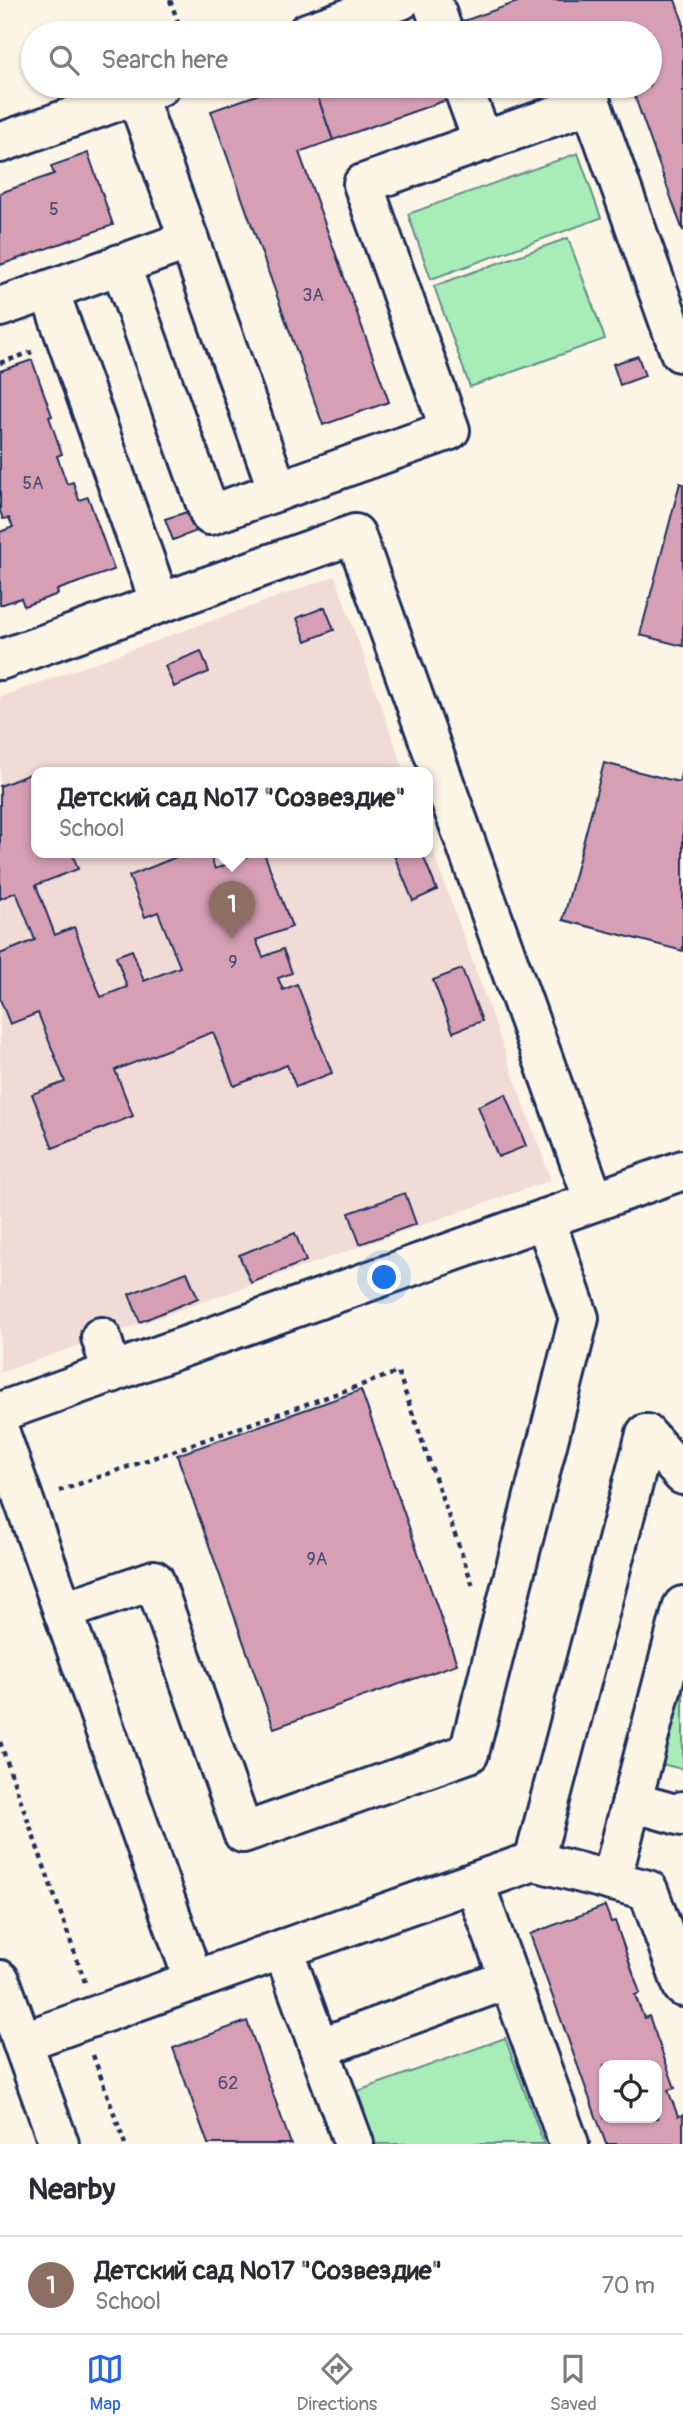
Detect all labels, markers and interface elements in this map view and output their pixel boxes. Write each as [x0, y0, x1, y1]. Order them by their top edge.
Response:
search box [21, 21, 662, 98]
icon: search [45, 41, 83, 79]
text: Search here [101, 44, 228, 76]
house number: 5 [49, 198, 59, 221]
house number: 3А [302, 284, 324, 307]
house number: 5А [22, 472, 44, 495]
popup [31, 767, 433, 858]
text: Детский сад №17 "Созвездие" [58, 782, 406, 814]
text: School [58, 814, 124, 843]
pin: 1 [209, 881, 255, 939]
house number: 9 [228, 951, 238, 974]
your location [367, 1260, 401, 1294]
house number: 9А [307, 1548, 328, 1571]
map controls [599, 2060, 662, 2123]
button: locate [599, 2060, 662, 2123]
house number: 62 [218, 2072, 238, 2095]
text: Nearby [28, 2171, 115, 2208]
text: Детский сад №17 "Созвездие" [95, 2255, 442, 2287]
text: 1 [47, 2271, 56, 2300]
text: 70 m [602, 2271, 655, 2300]
text: School [95, 2287, 161, 2316]
tab: Map [86, 2350, 124, 2416]
tab: Directions [297, 2350, 377, 2416]
tab: Saved [550, 2350, 597, 2416]

